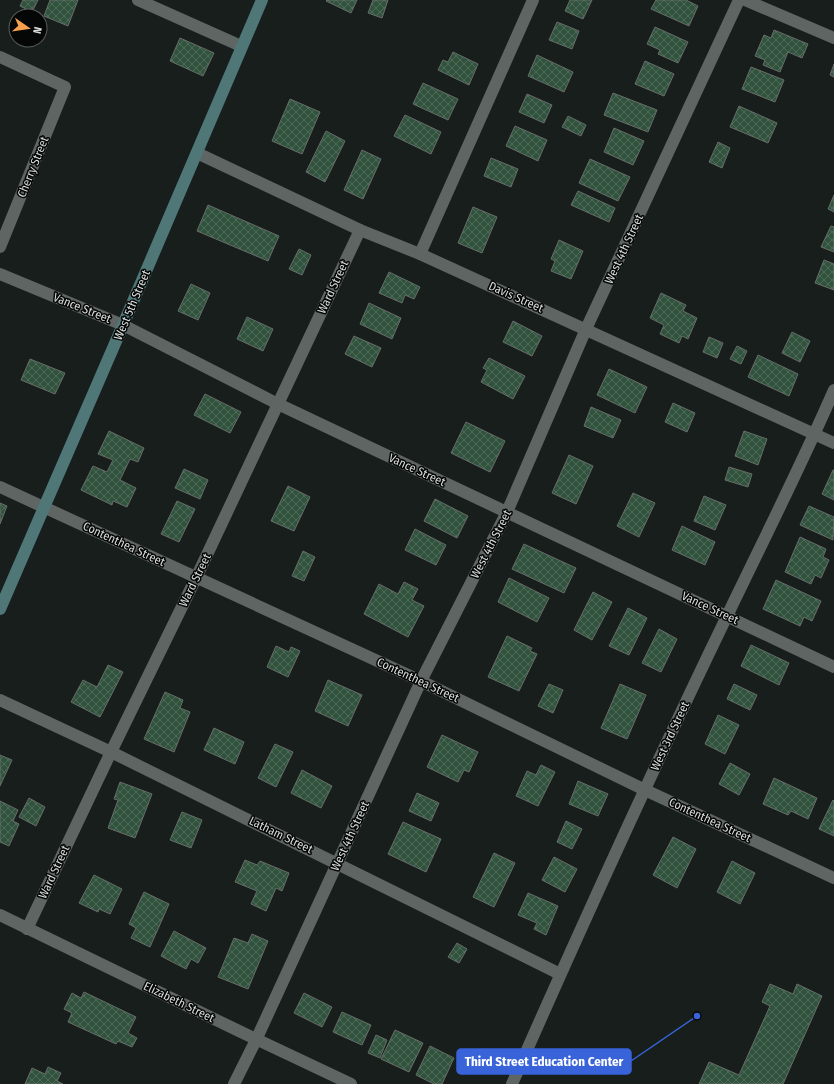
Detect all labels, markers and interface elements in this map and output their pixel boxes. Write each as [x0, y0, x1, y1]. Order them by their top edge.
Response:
north arrow [8, 8, 48, 48]
text: N [30, 25, 44, 35]
street label: Cherry Street [14, 135, 52, 199]
street label: West 4th Street [602, 212, 646, 286]
street label: Ward Street [315, 258, 351, 316]
street label: West 5th Street [111, 268, 153, 342]
street label: Davis Street [486, 279, 546, 315]
street label: Vance Street [51, 290, 113, 326]
street label: Vance Street [386, 451, 448, 489]
street label: West 4th Street [468, 507, 514, 581]
street label: Contenthea Street [81, 519, 167, 569]
street label: Ward Street [176, 551, 214, 609]
street label: Vance Street [679, 589, 741, 627]
street label: Contenthea Street [375, 655, 461, 705]
street label: West 3rd Street [648, 699, 692, 773]
street label: Contenthea Street [667, 795, 753, 845]
street label: West 4th Street [328, 799, 372, 873]
street label: Latham Street [247, 814, 315, 856]
street label: Ward Street [36, 843, 72, 901]
street label: Elizabeth Street [141, 979, 217, 1025]
callout: Third Street Education Center [457, 1049, 631, 1074]
text: Third Street Education Center [465, 1054, 624, 1069]

